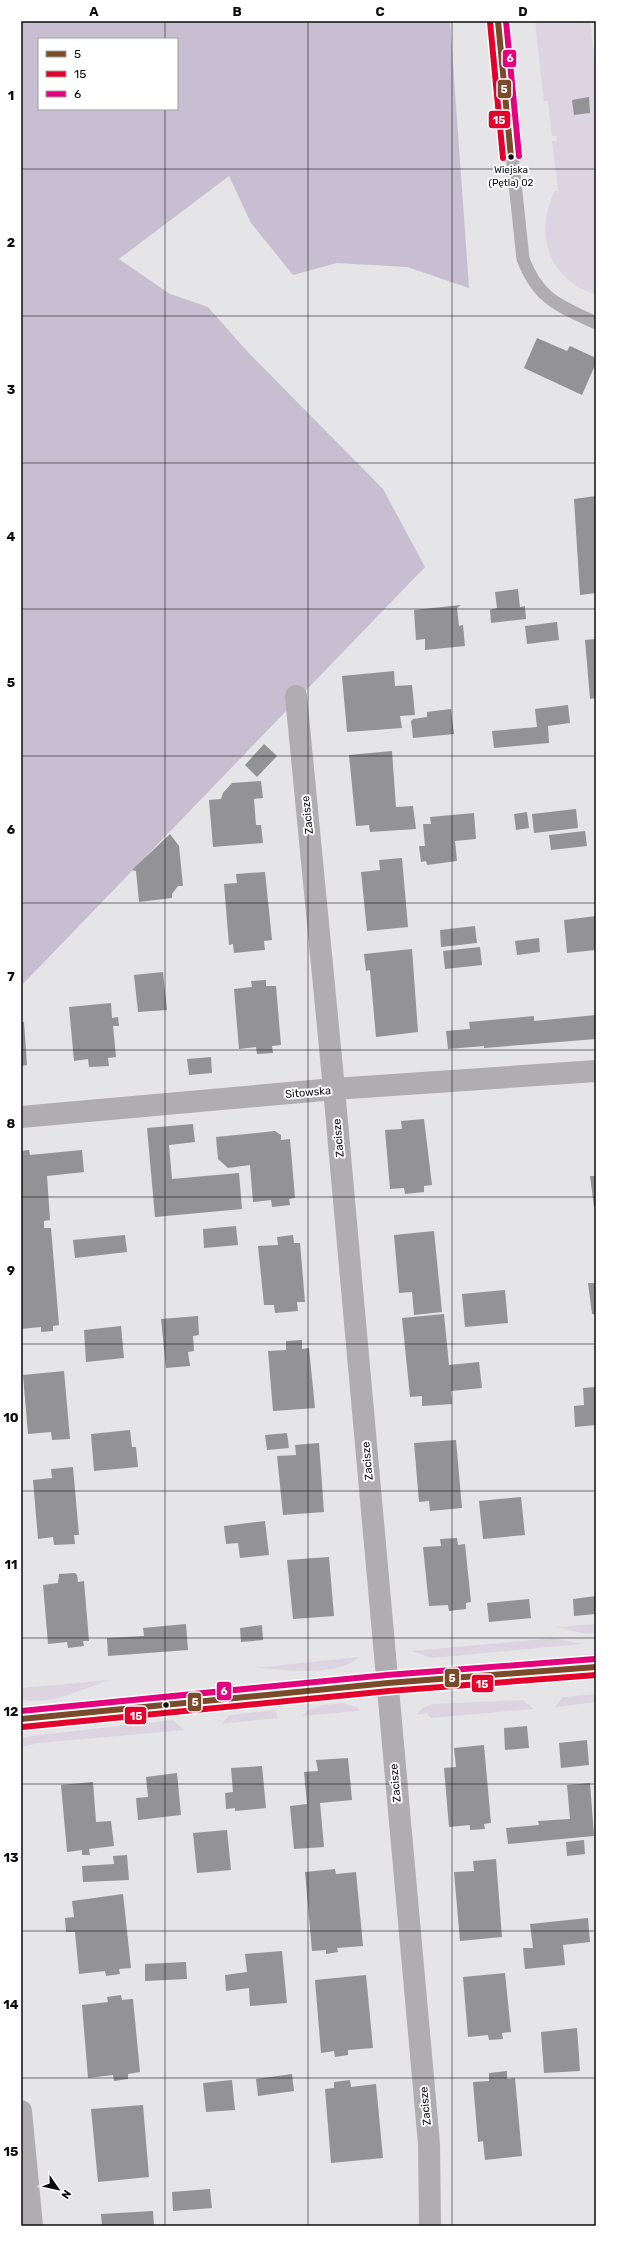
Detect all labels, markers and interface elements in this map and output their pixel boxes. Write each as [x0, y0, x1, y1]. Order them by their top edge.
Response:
text: A [89, 4, 99, 19]
text: B [232, 4, 242, 19]
text: C [375, 4, 385, 19]
text: D [518, 4, 528, 19]
legend [38, 38, 178, 110]
text: 5 [74, 47, 81, 61]
line badge: 6 [502, 49, 517, 68]
text: 6 [506, 52, 514, 65]
text: 15 [74, 67, 86, 81]
line badge: 5 [497, 79, 512, 99]
text: 5 [500, 83, 508, 96]
text: 6 [74, 87, 81, 101]
text: 1 [8, 88, 14, 103]
line badge: 15 [488, 110, 511, 129]
text: 15 [493, 114, 505, 127]
marker: Wiejska (Pętla) 02 [506, 152, 516, 162]
place label: Wiejska (Pętla) 02 [489, 164, 534, 189]
text: 2 [7, 235, 15, 250]
text: 3 [7, 382, 16, 397]
text: 4 [7, 529, 16, 544]
text: 5 [7, 675, 15, 690]
street label: Zacisze [299, 795, 316, 835]
text: 6 [7, 822, 16, 837]
text: 7 [7, 969, 15, 984]
street label: Sitowska [285, 1084, 331, 1101]
text: 8 [7, 1116, 16, 1131]
street label: Zacisze [330, 1118, 347, 1158]
text: 9 [7, 1263, 15, 1278]
text: 10 [3, 1410, 19, 1425]
street label: Zacisze [359, 1441, 376, 1481]
text: 11 [5, 1557, 17, 1572]
line badge: 5 [444, 1668, 460, 1688]
text: 5 [448, 1672, 456, 1685]
line badge: 15 [471, 1674, 494, 1693]
text: 15 [476, 1678, 488, 1691]
line badge: 6 [216, 1681, 232, 1701]
text: 6 [220, 1685, 228, 1698]
line badge: 5 [187, 1692, 202, 1712]
text: 5 [191, 1696, 199, 1709]
unlabelled marker [161, 1700, 171, 1710]
text: 12 [4, 1704, 18, 1719]
line badge: 15 [124, 1706, 147, 1725]
text: 15 [130, 1710, 142, 1723]
street label: Zacisze [387, 1763, 404, 1803]
text: 13 [3, 1850, 19, 1865]
text: 14 [3, 1997, 19, 2012]
street label: Zacisze [417, 2086, 434, 2126]
text: 15 [4, 2144, 18, 2159]
north arrow [38, 2169, 78, 2209]
text: N [58, 2187, 73, 2201]

